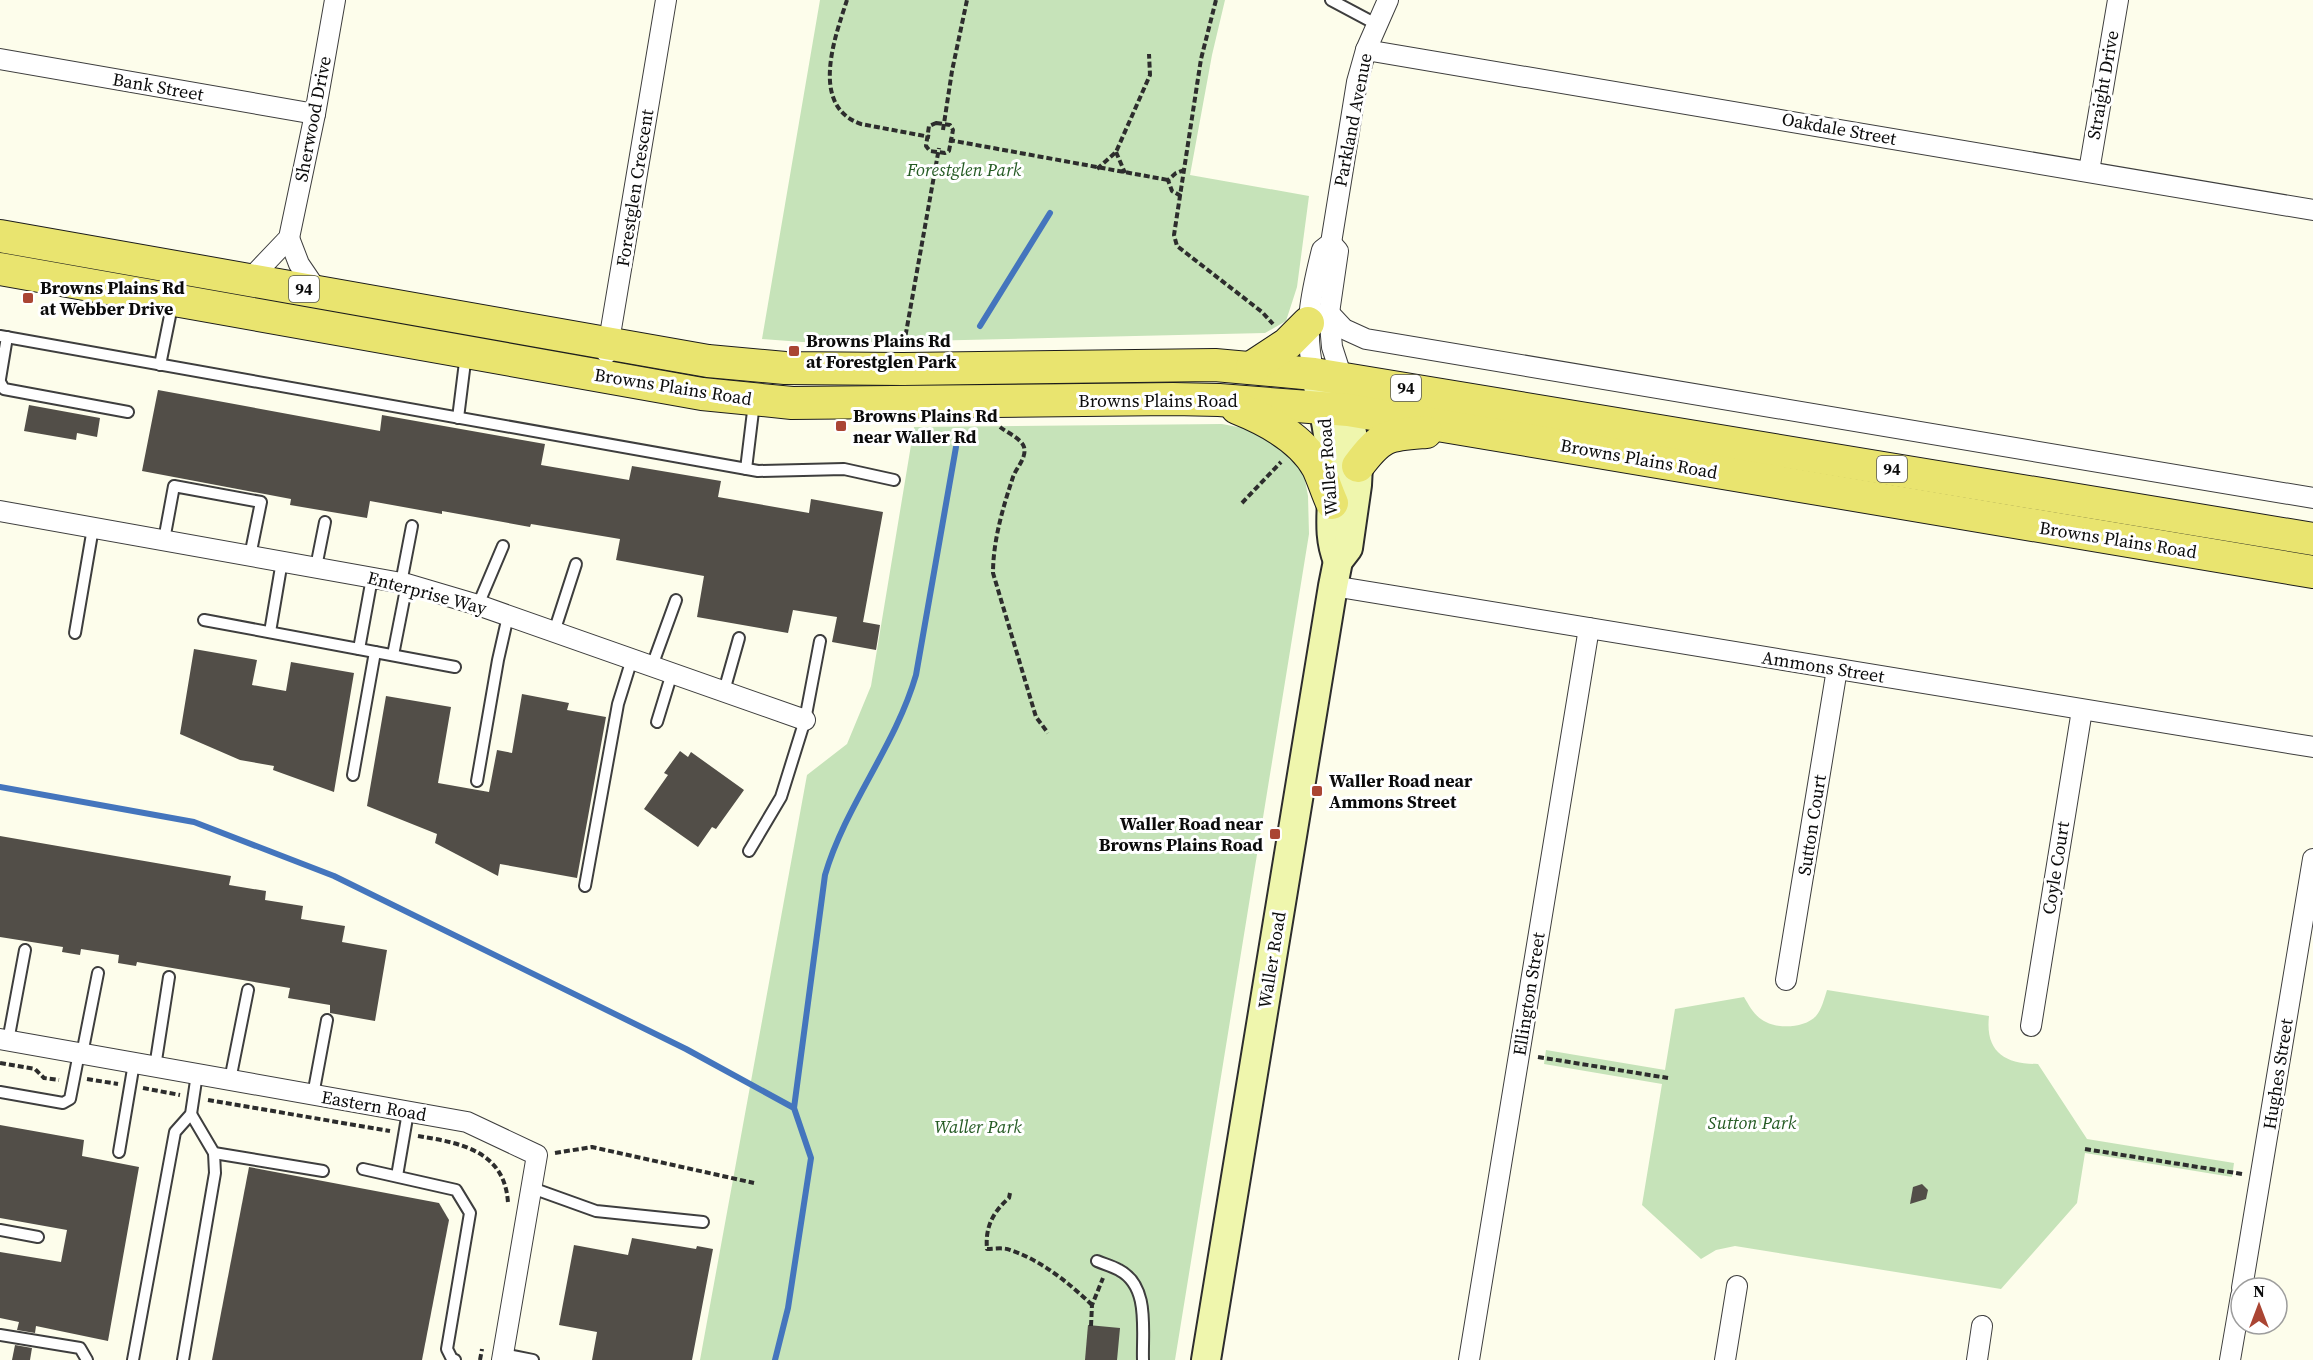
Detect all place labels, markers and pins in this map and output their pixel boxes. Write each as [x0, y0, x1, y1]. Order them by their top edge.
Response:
place label: Browns Plains Rd at Webber Drive [40, 275, 185, 321]
marker: Browns Plains Rd at Webber Drive [21, 291, 35, 305]
place label: Browns Plains Rd at Forestglen Park [806, 328, 957, 374]
marker: Browns Plains Rd at Forestglen Park [787, 344, 801, 358]
place label: Browns Plains Rd near Waller Rd [853, 403, 998, 449]
marker: Browns Plains Rd near Waller Rd [834, 419, 848, 433]
place label: Waller Road near Ammons Street [1329, 768, 1473, 814]
marker: Waller Road near Ammons Street [1310, 784, 1324, 798]
place label: Waller Road near Browns Plains Road [1099, 811, 1264, 857]
marker: Waller Road near Browns Plains Road [1268, 827, 1282, 841]

